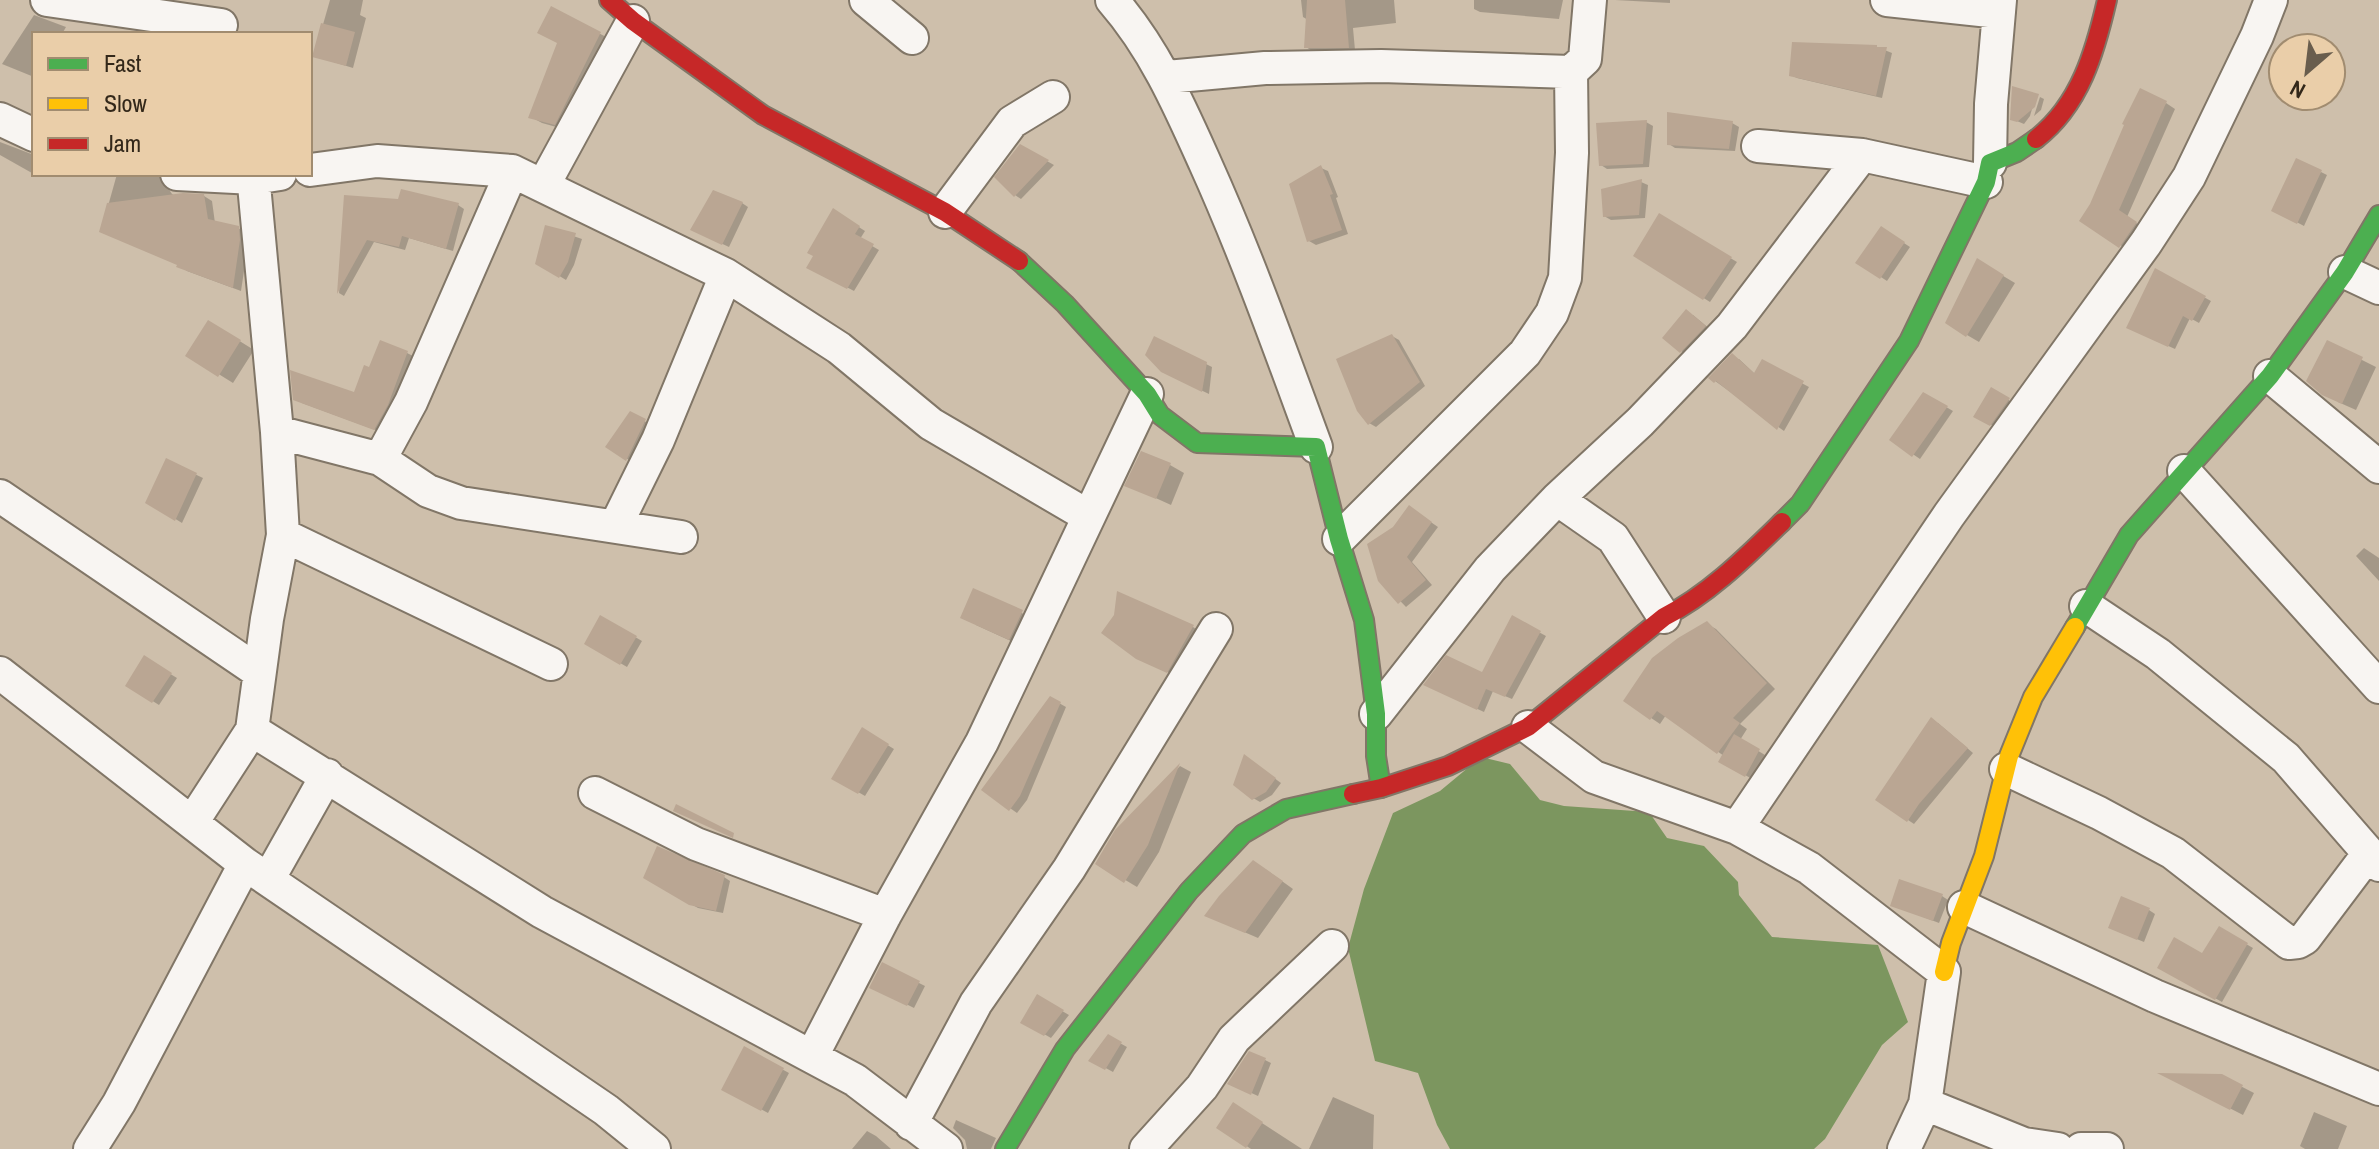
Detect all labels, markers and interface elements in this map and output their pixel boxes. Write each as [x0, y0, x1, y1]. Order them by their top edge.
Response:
legend [32, 32, 312, 176]
north arrow [2267, 32, 2347, 112]
text: Fast [104, 47, 142, 79]
text: N [2285, 73, 2310, 106]
text: Slow [104, 87, 147, 119]
text: Jam [104, 127, 141, 159]

